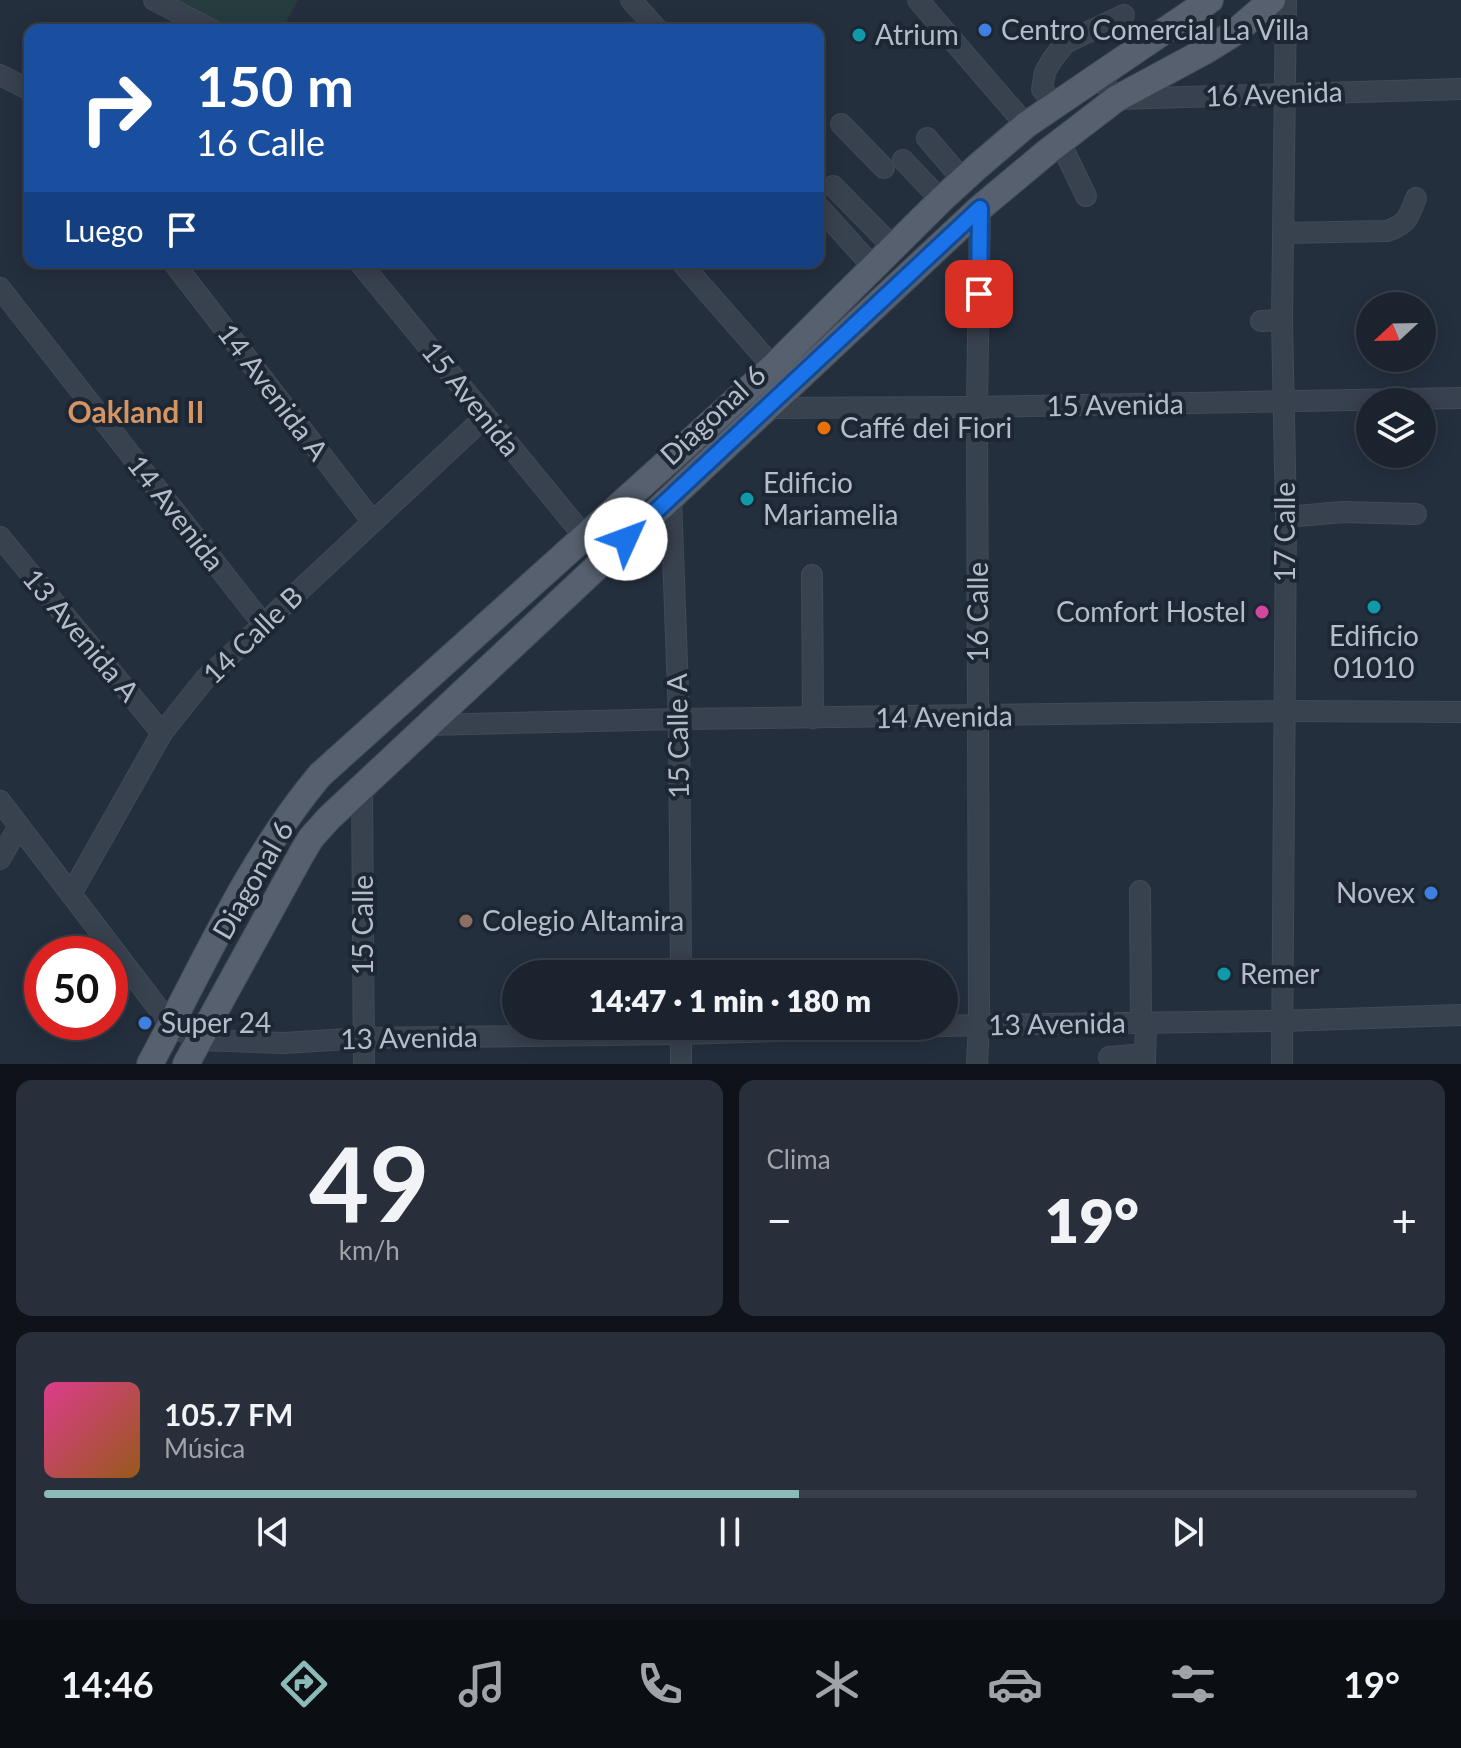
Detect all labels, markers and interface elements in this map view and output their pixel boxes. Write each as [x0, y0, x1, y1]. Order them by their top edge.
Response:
place label: Centro Comercial La Villa [1001, 12, 1309, 46]
place label: Atrium [875, 17, 959, 51]
marker: Centro Comercial La Villa [976, 21, 994, 39]
marker: Atrium [850, 26, 868, 44]
text: 150 m [196, 52, 354, 119]
icon: right [64, 56, 168, 160]
street label: 16 Avenida [1205, 74, 1343, 112]
text: 16 Calle [196, 120, 325, 164]
icon: arrive [160, 208, 204, 252]
text: Luego [64, 212, 144, 248]
pin [945, 260, 1013, 328]
icon: arrive [957, 272, 1001, 316]
north arrow [1356, 292, 1436, 372]
map controls [1356, 292, 1436, 468]
street label: 14 Avenida A [211, 316, 336, 467]
street label: 15 Avenida [415, 334, 528, 462]
street label: Diagonal 6 [653, 357, 772, 472]
street label: 15 Avenida [1046, 386, 1184, 422]
button: layers [1356, 388, 1436, 468]
district label: Oakland II [68, 393, 204, 429]
place label: Caffé dei Fiori [840, 410, 1012, 444]
marker: Caffé dei Fiori [815, 419, 833, 437]
street label: 14 Avenida [121, 448, 232, 577]
place label: Edificio Mariamelia [763, 465, 898, 531]
street label: 17 Calle [1267, 482, 1301, 582]
marker: Edificio Mariamelia [738, 490, 756, 508]
position arrow [584, 497, 668, 581]
street label: 13 Avenida A [17, 561, 147, 708]
street label: 16 Calle [960, 562, 994, 662]
street label: 14 Calle B [195, 578, 309, 690]
place label: Comfort Hostel [1056, 594, 1246, 628]
marker: Edificio 01010 [1365, 598, 1383, 616]
marker: Comfort Hostel [1253, 603, 1271, 621]
place label: Edificio 01010 [1329, 618, 1419, 684]
street label: 15 Calle A [659, 673, 695, 799]
street label: 14 Avenida [875, 698, 1013, 734]
street label: Diagonal 6 [205, 814, 300, 945]
street label: 15 Calle [345, 875, 379, 975]
place label: Novex [1336, 875, 1415, 909]
marker: Novex [1422, 884, 1440, 902]
place label: Colegio Altamira [482, 903, 684, 937]
marker: Colegio Altamira [457, 912, 475, 930]
speed limit sign: 50 [24, 936, 128, 1040]
place label: Remer [1240, 956, 1319, 990]
marker: Remer [1215, 965, 1233, 983]
text: 14:47 · 1 min · 180 m [589, 982, 871, 1018]
place label: Super 24 [161, 1005, 271, 1039]
street label: 13 Avenida [988, 1005, 1126, 1041]
marker: Super 24 [136, 1014, 154, 1032]
street label: 13 Avenida [340, 1019, 478, 1055]
text: 49 [309, 1119, 430, 1244]
text: Clima [767, 1143, 831, 1175]
text: 19° [1044, 1184, 1139, 1256]
text: − [767, 1194, 792, 1246]
text: + [1391, 1194, 1417, 1246]
text: km/h [339, 1234, 400, 1266]
text: 105.7 FM [164, 1396, 293, 1432]
text: Música [164, 1432, 245, 1464]
icon: previous [251, 1510, 295, 1554]
icon: pause [708, 1510, 752, 1554]
icon: next [1166, 1510, 1210, 1554]
icon: directions [276, 1656, 332, 1712]
icon: music [454, 1656, 510, 1712]
icon: phone [632, 1656, 688, 1712]
icon: climate [809, 1656, 865, 1712]
icon: car [987, 1656, 1043, 1712]
icon: filters [1165, 1656, 1221, 1712]
text: 14:46 [61, 1662, 154, 1706]
text: 19° [1343, 1662, 1400, 1706]

